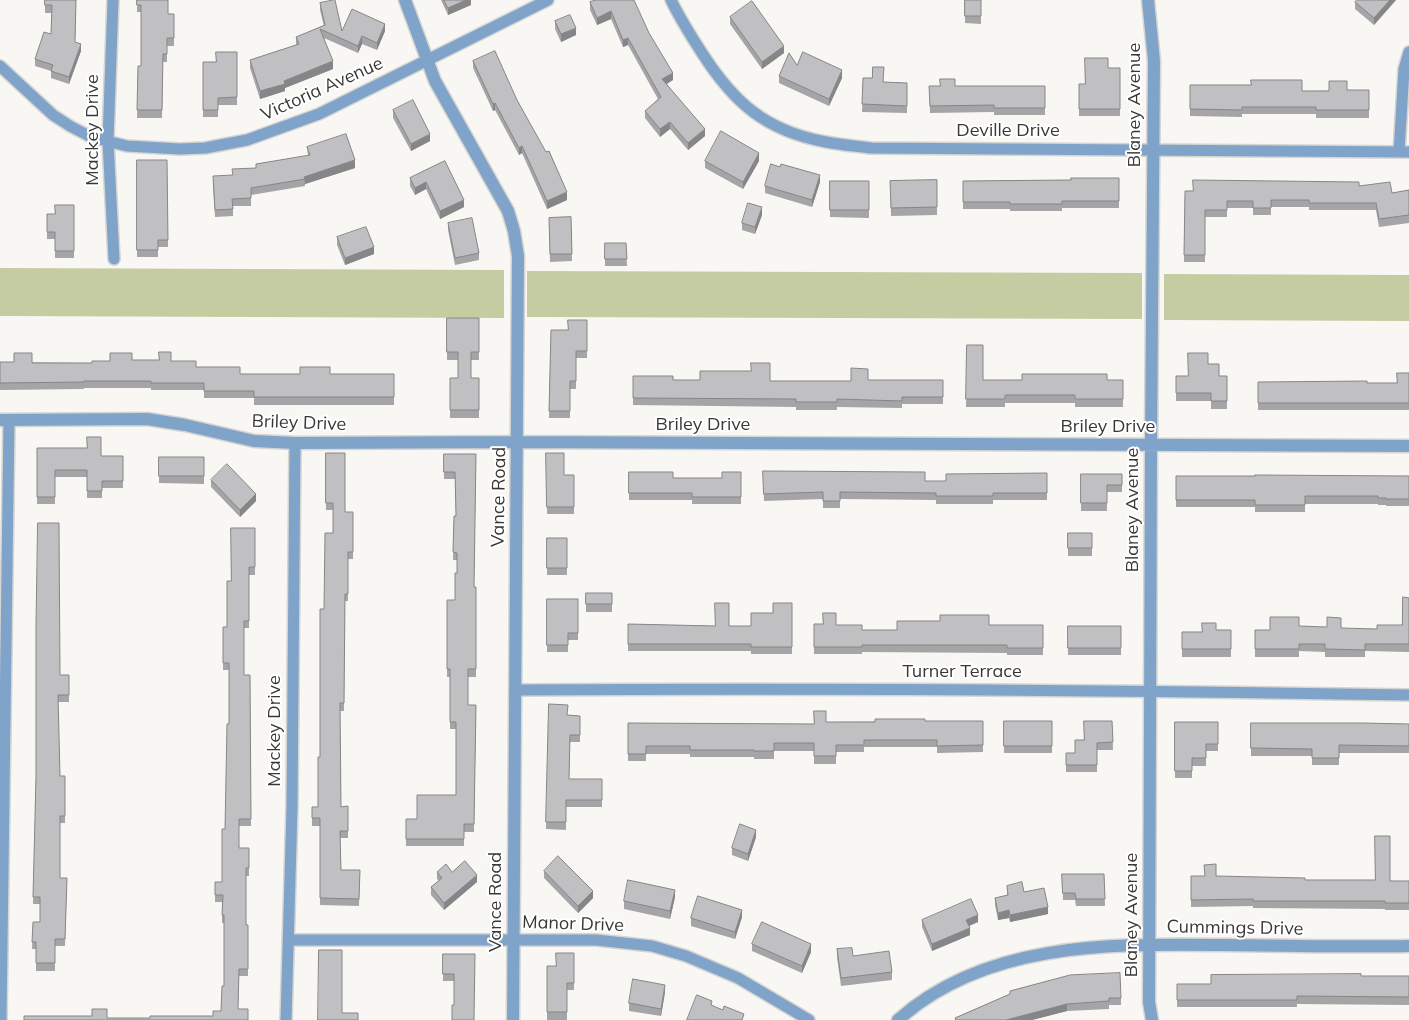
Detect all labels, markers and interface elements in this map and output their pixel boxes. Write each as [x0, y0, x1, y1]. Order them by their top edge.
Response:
street label: Blaney Avenue [1124, 43, 1146, 167]
street label: Victoria Avenue [258, 52, 386, 126]
street label: Mackey Drive [82, 74, 104, 186]
street label: Deville Drive [956, 120, 1060, 142]
street label: Briley Drive [251, 411, 347, 435]
street label: Briley Drive [656, 414, 750, 436]
street label: Briley Drive [1061, 416, 1155, 438]
street label: Vance Road [487, 447, 511, 547]
street label: Blaney Avenue [1122, 448, 1144, 572]
street label: Turner Terrace [902, 661, 1022, 683]
street label: Mackey Drive [264, 675, 286, 787]
street label: Vance Road [485, 852, 507, 952]
street label: Blaney Avenue [1121, 853, 1143, 977]
street label: Manor Drive [522, 911, 624, 937]
street label: Cummings Drive [1166, 916, 1304, 940]

